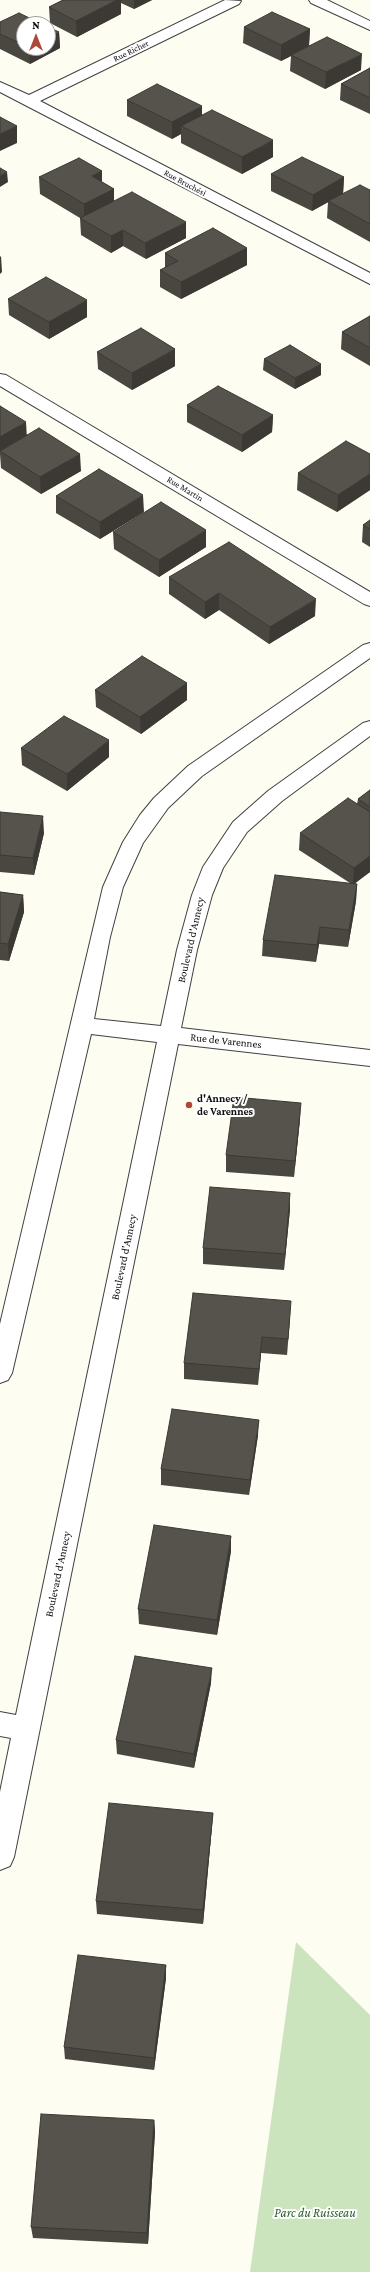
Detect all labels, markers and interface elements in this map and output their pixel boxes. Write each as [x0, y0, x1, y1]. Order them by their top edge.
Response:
north arrow [16, 16, 56, 56]
text: N [32, 19, 40, 31]
street label: Rue Richer [111, 38, 151, 64]
street label: Rue Bruchési [162, 167, 208, 199]
street label: Rue Martin [165, 474, 205, 504]
street label: Boulevard d'Annecy [175, 896, 207, 984]
street label: Rue de Varennes [190, 1031, 262, 1051]
place label: d'Annecy / de Varennes [197, 1092, 253, 1118]
marker: d'Annecy / de Varennes [184, 1100, 194, 1110]
street label: Boulevard d'Annecy [108, 1213, 140, 1301]
street label: Boulevard d'Annecy [42, 1530, 74, 1618]
park label: Parc du Ruisseau [274, 2205, 356, 2221]

